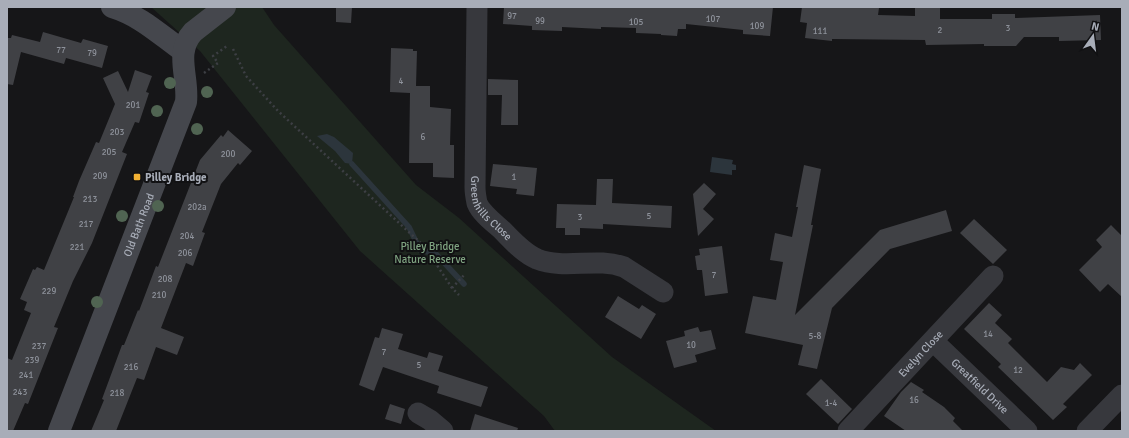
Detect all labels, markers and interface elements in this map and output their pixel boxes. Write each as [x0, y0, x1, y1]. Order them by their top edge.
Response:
house number: 97 [507, 11, 517, 22]
house number: 107 [706, 14, 720, 25]
house number: 99 [535, 16, 545, 27]
north arrow [1073, 16, 1113, 56]
house number: 105 [629, 17, 643, 28]
text: N [1090, 20, 1101, 34]
house number: 109 [750, 21, 764, 32]
house number: 3 [1006, 23, 1011, 34]
house number: 2 [938, 25, 943, 36]
house number: 111 [813, 26, 827, 37]
house number: 77 [56, 45, 66, 56]
house number: 79 [87, 48, 97, 59]
house number: 4 [399, 76, 404, 87]
house number: 201 [126, 100, 140, 111]
house number: 203 [110, 127, 124, 138]
house number: 6 [421, 132, 426, 143]
house number: 205 [102, 147, 116, 158]
house number: 200 [221, 149, 235, 160]
house number: 209 [93, 171, 107, 182]
place label: Pilley Bridge [145, 171, 207, 184]
marker: Pilley Bridge [132, 172, 142, 182]
house number: 1 [512, 172, 517, 183]
street label: Greenhills Close [468, 176, 515, 243]
street label: Old Bath Road [121, 191, 157, 258]
house number: 213 [83, 194, 97, 205]
house number: 202a [187, 202, 207, 213]
house number: 5 [647, 211, 652, 222]
house number: 3 [578, 212, 583, 223]
house number: 217 [79, 219, 93, 230]
house number: 204 [180, 231, 194, 242]
park label: Pilley Bridge Nature Reserve [394, 240, 466, 266]
house number: 221 [70, 242, 84, 253]
house number: 206 [178, 248, 192, 259]
house number: 7 [712, 270, 717, 281]
house number: 208 [158, 274, 172, 285]
house number: 229 [42, 286, 56, 297]
house number: 210 [152, 290, 166, 301]
street label: Evelyn Close [896, 328, 945, 380]
house number: 14 [983, 329, 993, 340]
house number: 5-8 [809, 331, 822, 342]
house number: 10 [686, 340, 696, 351]
house number: 237 [32, 341, 46, 352]
house number: 7 [382, 347, 387, 358]
house number: 239 [25, 355, 39, 366]
street label: Greatfield Drive [949, 356, 1011, 416]
house number: 5 [417, 360, 422, 371]
house number: 216 [124, 362, 138, 373]
house number: 12 [1013, 365, 1023, 376]
house number: 241 [19, 370, 33, 381]
house number: 243 [13, 387, 27, 398]
house number: 218 [110, 388, 124, 399]
house number: 16 [909, 395, 919, 406]
house number: 1-4 [825, 398, 837, 409]

